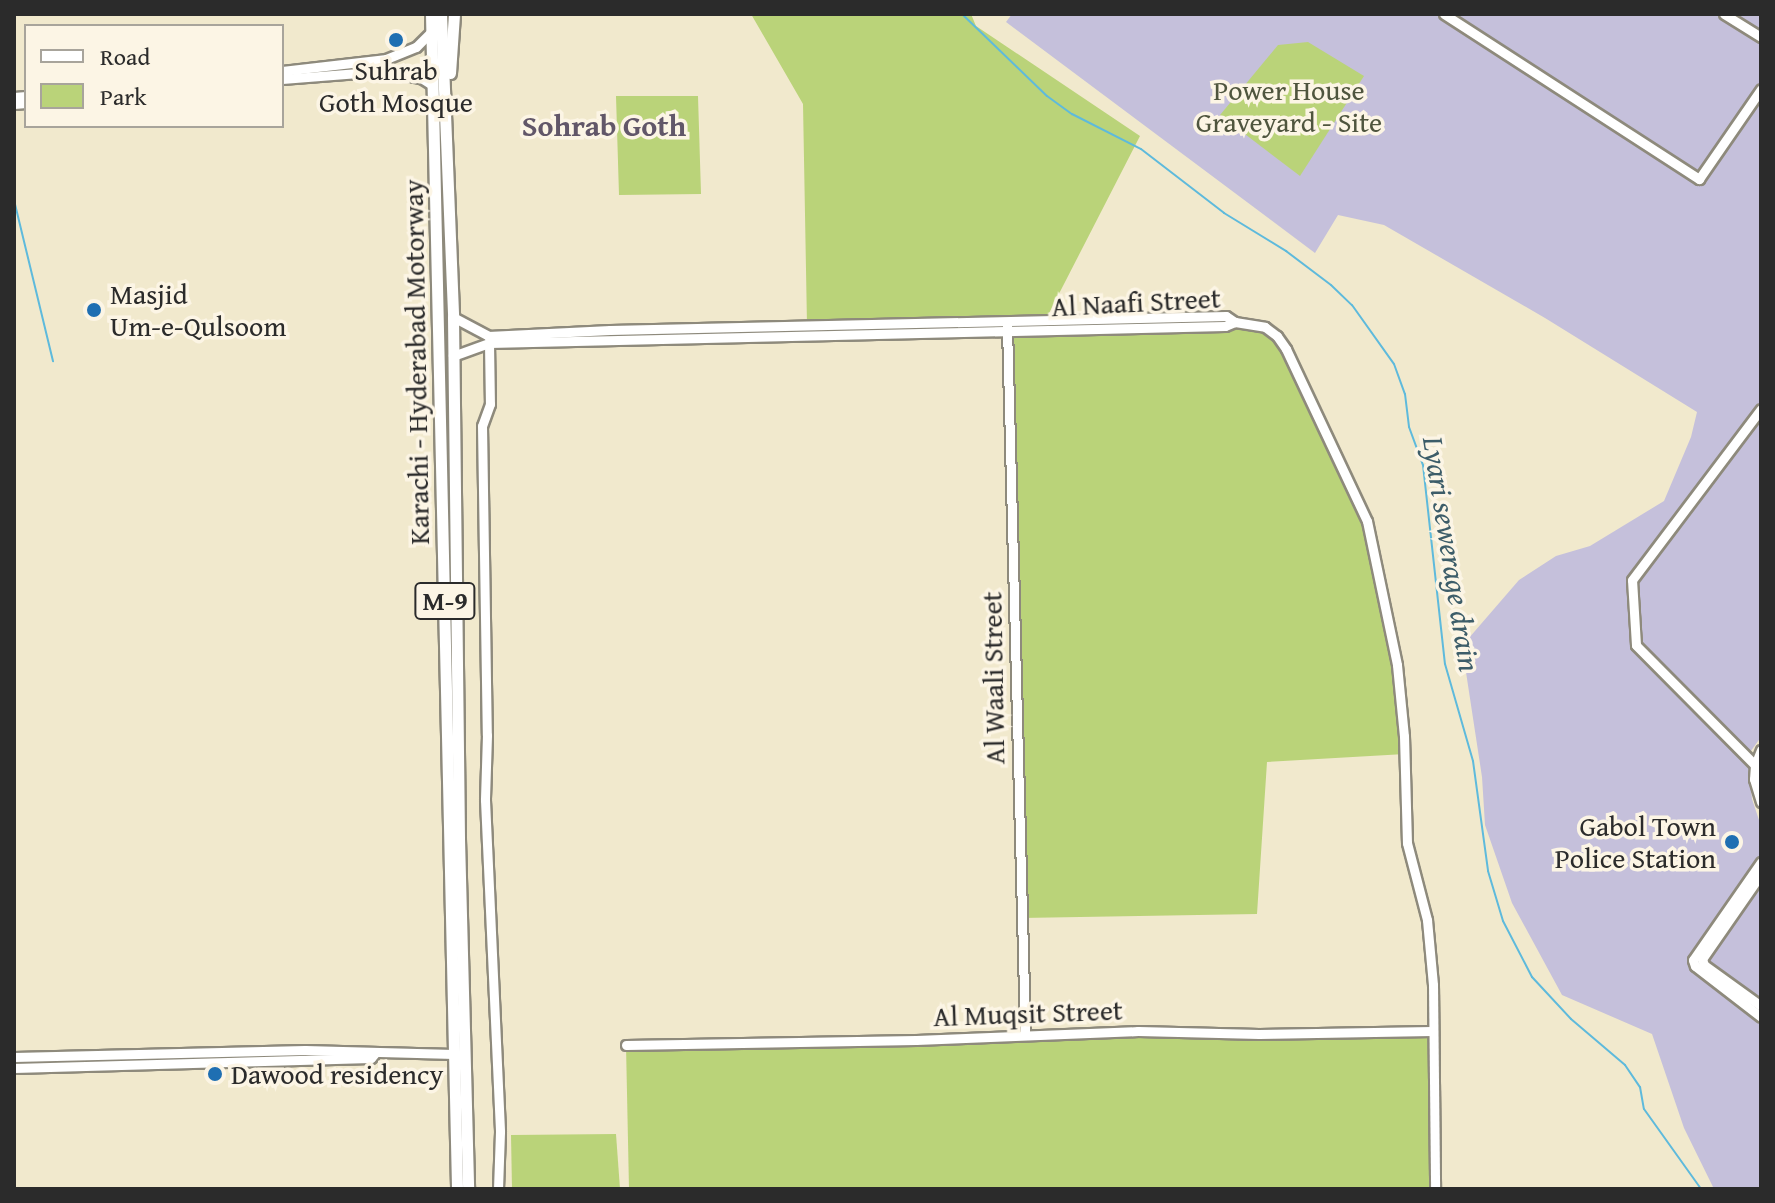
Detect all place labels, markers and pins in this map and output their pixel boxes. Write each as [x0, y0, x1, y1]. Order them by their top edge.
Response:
marker: Suhrab Goth Mosque [387, 31, 405, 49]
place label: Suhrab Goth Mosque [319, 53, 473, 119]
place label: Masjid Um-e-Qulsoom [110, 277, 286, 343]
marker: Masjid Um-e-Qulsoom [85, 301, 103, 319]
place label: Gabol Town Police Station [1555, 809, 1716, 875]
marker: Gabol Town Police Station [1723, 833, 1741, 851]
place label: Dawood residency [231, 1057, 443, 1091]
marker: Dawood residency [206, 1065, 224, 1083]

